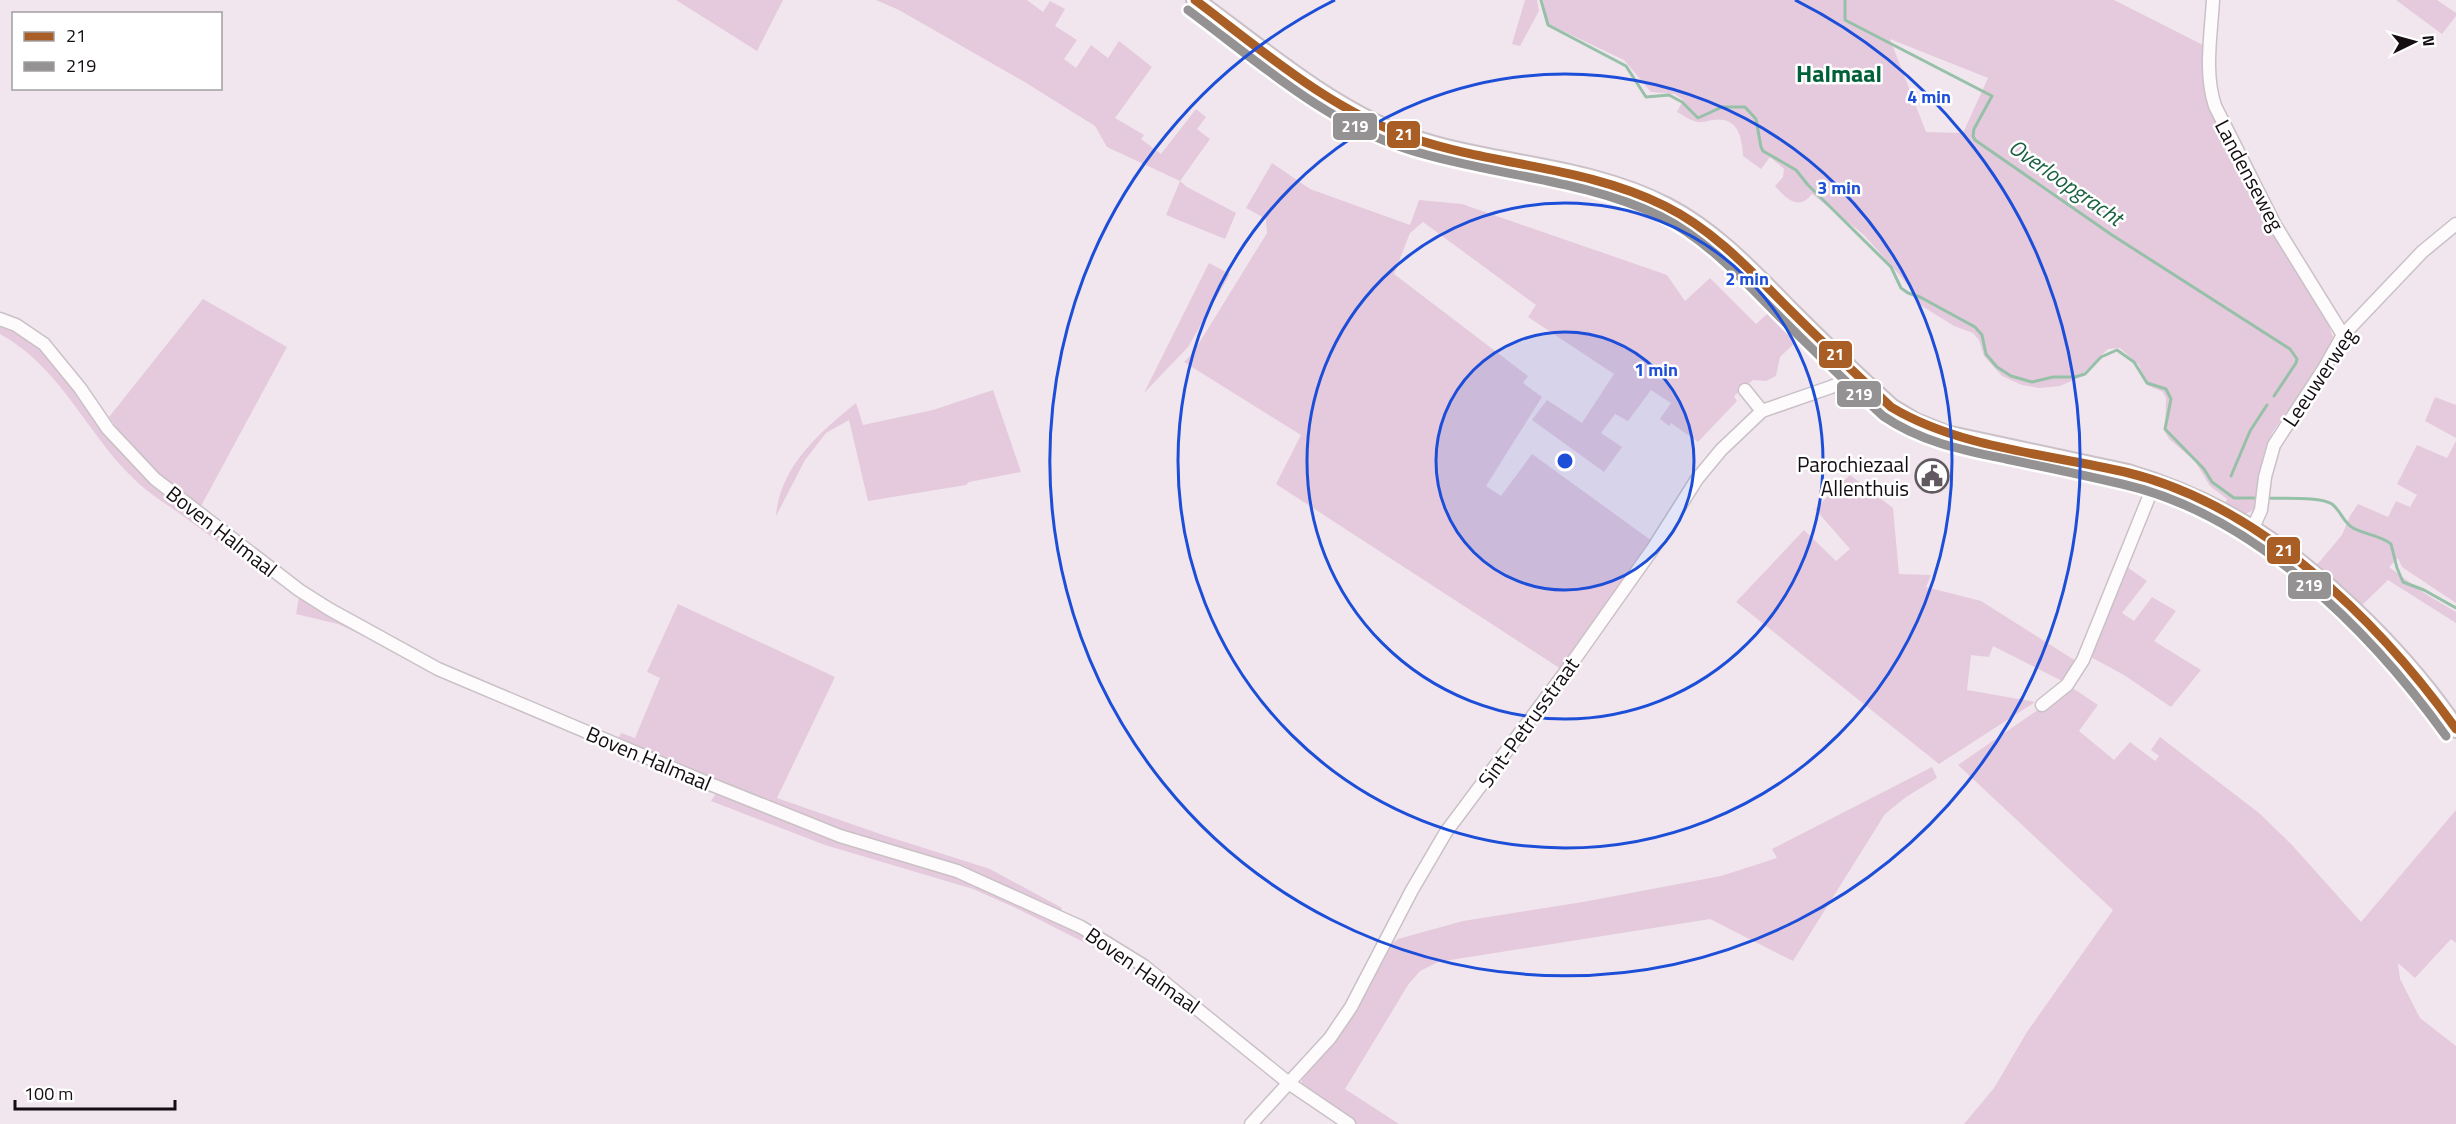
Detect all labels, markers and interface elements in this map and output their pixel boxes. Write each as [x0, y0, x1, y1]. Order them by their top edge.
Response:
legend [12, 12, 222, 90]
north arrow [2384, 12, 2444, 72]
text: 21 [66, 22, 86, 49]
text: N [2417, 34, 2441, 47]
text: 219 [66, 52, 96, 79]
district label: Halmaal [1796, 55, 1882, 91]
text: 4 min [1907, 83, 1951, 110]
line badge: 219 [1332, 112, 1378, 141]
street label: Landenseweg [2207, 113, 2293, 237]
text: 219 [1342, 114, 1368, 138]
line badge: 21 [1386, 120, 1421, 149]
text: 21 [1395, 122, 1413, 146]
water label: Overloopgracht [2002, 130, 2133, 236]
text: 3 min [1817, 174, 1861, 201]
text: 2 min [1725, 265, 1769, 292]
street label: Leeuwerweg [2274, 321, 2364, 433]
line badge: 21 [1818, 340, 1853, 369]
text: 21 [1826, 342, 1844, 366]
text: 1 min [1634, 356, 1678, 383]
line badge: 219 [1836, 380, 1882, 408]
text: 219 [1846, 382, 1872, 406]
place label: Parochiezaal Allenthuis [1797, 448, 1909, 504]
centre of rings [1555, 451, 1575, 471]
public building icon: Parochiezaal Allenthuis [1914, 458, 1950, 494]
street label: Boven Halmaal [160, 477, 284, 585]
line badge: 21 [2266, 536, 2301, 565]
text: 21 [2275, 538, 2293, 562]
line badge: 219 [2287, 571, 2332, 600]
text: 219 [2296, 573, 2322, 597]
street label: Sint-Petrusstraat [1470, 650, 1587, 794]
street label: Boven Halmaal [581, 717, 717, 799]
street label: Boven Halmaal [1079, 919, 1207, 1021]
scale bar [15, 1073, 176, 1111]
text: 100 m [24, 1080, 73, 1107]

